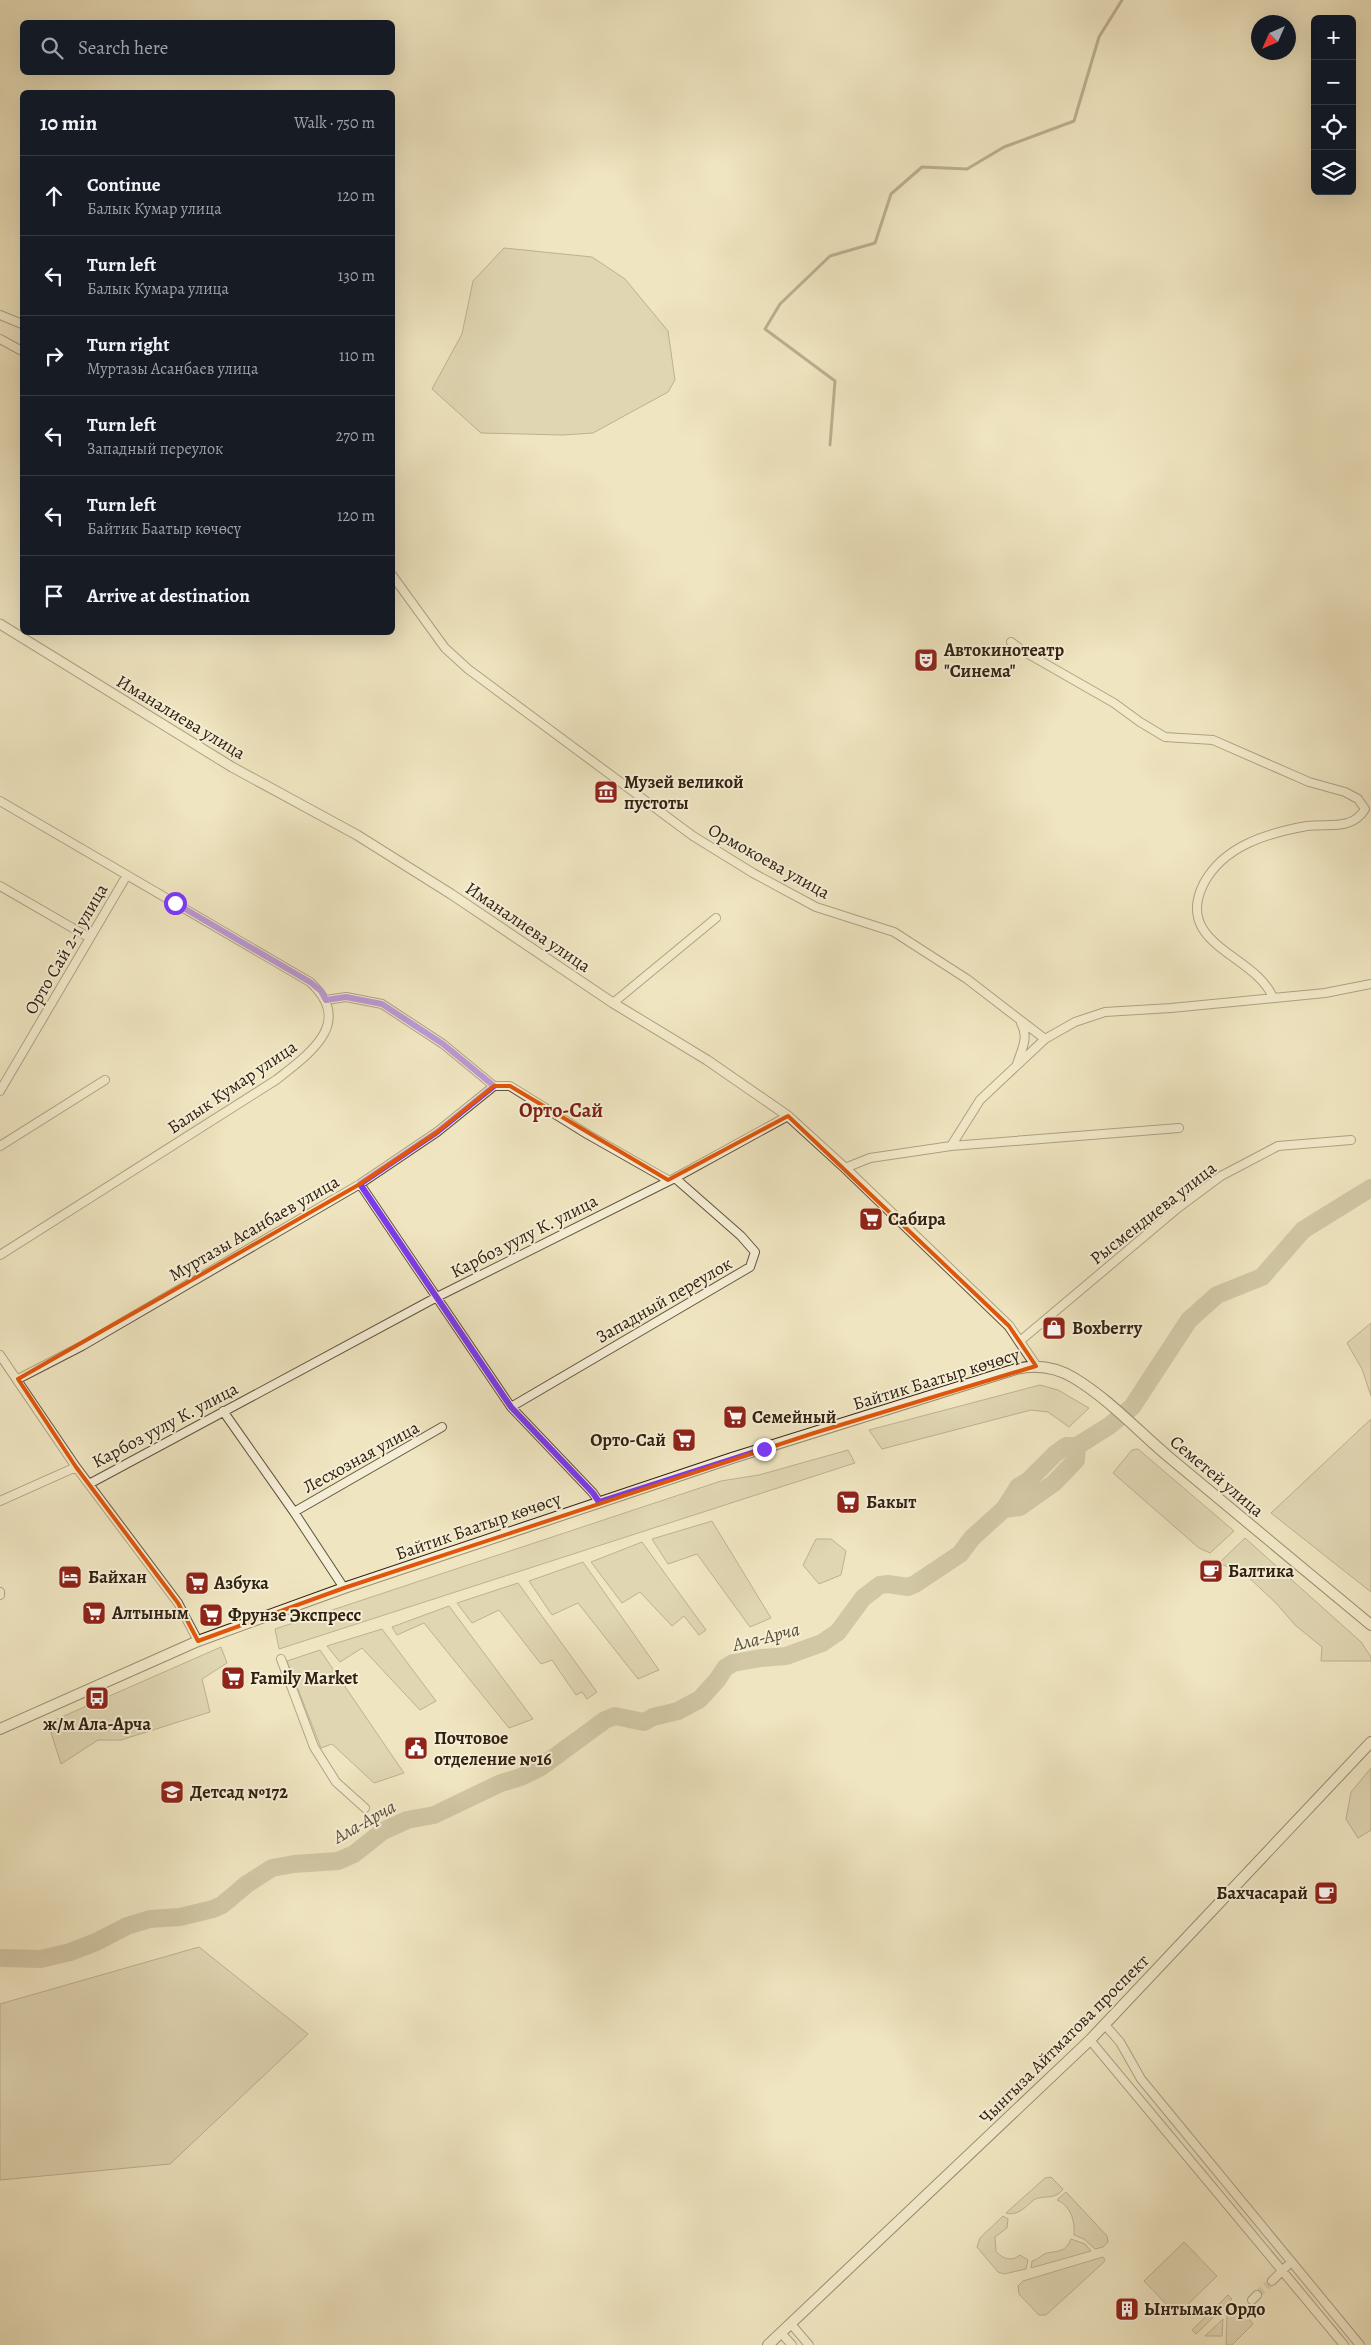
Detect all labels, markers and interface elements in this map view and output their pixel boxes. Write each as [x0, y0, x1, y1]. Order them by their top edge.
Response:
north arrow [1251, 15, 1296, 60]
map controls [1311, 15, 1356, 195]
button: + [1311, 15, 1356, 60]
search box [20, 20, 395, 75]
icon: search [38, 34, 66, 62]
text: Search here [78, 35, 168, 61]
button: − [1311, 60, 1356, 105]
button: locate [1311, 105, 1356, 150]
text: 10 min [40, 109, 97, 137]
text: Walk · 750 m [294, 112, 375, 134]
button: layers [1311, 150, 1356, 195]
text: Continue [87, 172, 161, 198]
icon: ahead [40, 182, 68, 210]
text: 120 m [337, 185, 375, 207]
text: Балык Кумар улица [87, 198, 222, 220]
text: Turn left [87, 252, 156, 278]
icon: left [40, 262, 68, 290]
text: 130 m [338, 265, 375, 287]
text: Балык Кумара улица [87, 278, 229, 300]
text: Turn right [87, 332, 169, 358]
icon: right [40, 342, 68, 370]
text: 110 m [339, 345, 375, 367]
text: Муртазы Асанбаев улица [87, 358, 258, 380]
text: Turn left [87, 412, 156, 438]
icon: left [40, 422, 68, 450]
text: 270 m [336, 425, 375, 447]
text: Западный переулок [87, 438, 223, 460]
text: Turn left [87, 492, 156, 518]
icon: left [40, 502, 68, 530]
text: 120 m [337, 505, 375, 527]
text: Байтик Баатыр көчөсү [87, 518, 241, 540]
icon: arrive [40, 582, 68, 610]
text: Arrive at destination [87, 583, 250, 609]
place label: Автокинотеатр "Синема" [943, 638, 1065, 683]
theatre icon: Автокинотеатр "Синема" [913, 647, 939, 673]
street label: Иманалиева улица [112, 669, 251, 765]
place label: Музей великой пустоты [624, 770, 744, 815]
museum icon: Музей великой пустоты [593, 779, 619, 805]
street label: Ормокоева улица [704, 818, 835, 905]
street label: Иманалиева улица [461, 876, 596, 978]
street label: Орто Сай 2-1 улица [19, 879, 114, 1019]
route start [164, 892, 187, 915]
street label: Балык Кумар улица [163, 1034, 302, 1139]
district label: Орто-Сай [519, 1097, 603, 1124]
street label: Рысмендиева улица [1085, 1156, 1222, 1270]
street label: Муртазы Асанбаев улица [165, 1169, 344, 1287]
street label: Карбоз уулу К. улица [446, 1188, 602, 1283]
supermarket icon: Сабира [858, 1206, 884, 1232]
place label: Сабира [888, 1207, 946, 1231]
street label: Западный переулок [592, 1251, 736, 1349]
shop icon: Boxberry [1041, 1315, 1067, 1341]
place label: Boxberry [1072, 1316, 1143, 1340]
street label: Байтик Баатыр көчөсү [850, 1342, 1023, 1416]
street label: Карбоз уулу К. улица [88, 1376, 243, 1474]
supermarket icon: Семейный [722, 1404, 748, 1430]
place label: Семейный [752, 1405, 837, 1429]
street label: Лесхозная улица [299, 1415, 424, 1499]
supermarket icon: Орто-Сай [671, 1427, 697, 1453]
place label: Орто-Сай [590, 1428, 666, 1452]
street label: Семетей улица [1165, 1430, 1270, 1523]
route end [753, 1438, 776, 1461]
street label: Байтик Баатыр көчөсү [392, 1486, 565, 1566]
supermarket icon: Бакыт [835, 1489, 861, 1515]
place label: Бакыт [866, 1490, 917, 1514]
cafe icon: Балтика [1198, 1558, 1224, 1584]
place label: Балтика [1228, 1559, 1294, 1583]
hotel icon: Байхан [57, 1564, 83, 1590]
place label: Байхан [88, 1565, 147, 1589]
supermarket icon: Азбука [184, 1570, 210, 1596]
place label: Азбука [213, 1571, 269, 1595]
supermarket icon: Алтыным [81, 1600, 107, 1626]
place label: Алтыным [111, 1601, 189, 1625]
supermarket icon: Фрунзе Экспресс [198, 1602, 224, 1628]
place label: Фрунзе Экспресс [228, 1603, 361, 1627]
water label: Ала-Арча [729, 1616, 803, 1658]
supermarket icon: Family Market [220, 1665, 246, 1691]
place label: Family Market [250, 1666, 358, 1690]
bus stop icon: ж/м Ала-Арча [84, 1685, 110, 1711]
place label: ж/м Ала-Арча [43, 1712, 151, 1736]
place label: Почтовое отделение №16 [434, 1726, 552, 1771]
public building icon: Почтовое отделение №16 [403, 1735, 429, 1761]
school or university icon: Детсад №172 [159, 1779, 185, 1805]
place label: Детсад №172 [190, 1780, 288, 1804]
water label: Ала-Арча [327, 1794, 401, 1850]
cafe icon: Бахчасарай [1313, 1880, 1339, 1906]
place label: Бахчасарай [1216, 1881, 1308, 1905]
street label: Чынгыза Айтматова проспект [974, 1949, 1154, 2129]
building icon: Ынтымак Ордо [1114, 2296, 1140, 2322]
place label: Ынтымак Ордо [1144, 2297, 1265, 2321]

